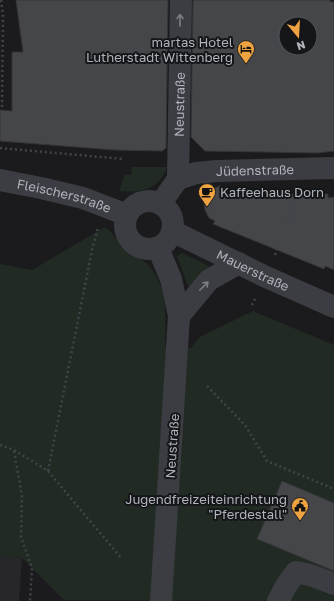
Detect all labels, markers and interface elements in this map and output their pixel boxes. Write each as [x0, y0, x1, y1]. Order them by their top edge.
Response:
one-way arrow [177, 14, 184, 27]
north arrow [278, 16, 318, 56]
place label: martas Hotel Lutherstadt Wittenberg [86, 34, 233, 65]
hotel icon: martas Hotel Lutherstadt Wittenberg [236, 39, 256, 64]
text: N [295, 39, 307, 53]
street label: Neustraße [171, 72, 188, 137]
street label: Jüdenstraße [216, 161, 294, 179]
street label: Fleischerstraße [16, 176, 113, 216]
cafe icon: Kaffeehaus Dorn [197, 182, 217, 207]
place label: Kaffeehaus Dorn [220, 184, 324, 200]
street label: Mauerstraße [214, 246, 292, 294]
one-way arrow [199, 281, 209, 290]
street label: Neustraße [162, 413, 182, 479]
place label: Jugendfreizeiteinrichtung "Pferdestall" [125, 491, 287, 522]
public building icon: Jugendfreizeiteinrichtung "Pferdestall" [290, 496, 310, 521]

